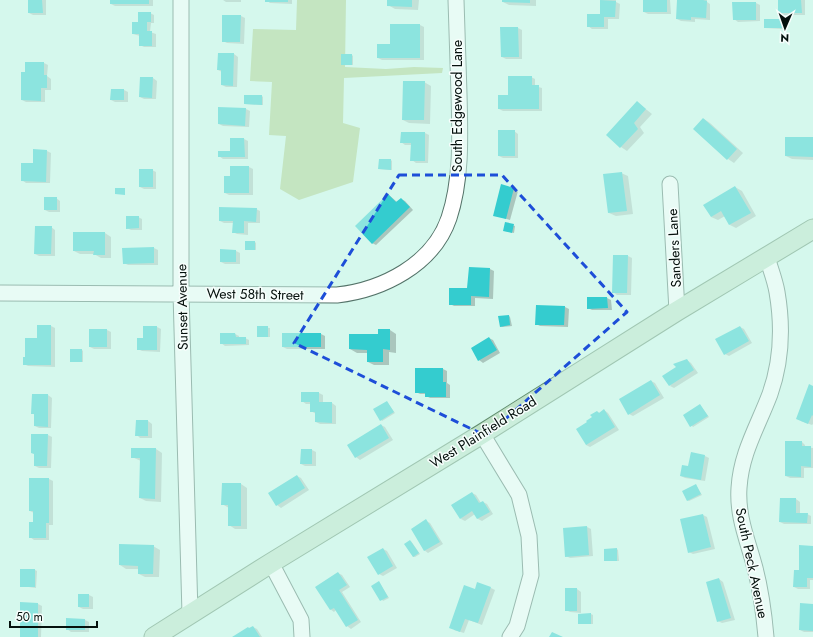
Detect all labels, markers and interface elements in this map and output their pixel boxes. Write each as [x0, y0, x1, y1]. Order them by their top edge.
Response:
north arrow [765, 8, 805, 48]
text: N [780, 30, 789, 46]
street label: South Edgewood Lane [447, 40, 467, 172]
street label: Sanders Lane [662, 208, 686, 288]
street label: Sunset Avenue [171, 264, 193, 350]
street label: West 58th Street [206, 283, 304, 305]
street label: West Plainfield Road [426, 391, 540, 473]
street label: South Peck Avenue [731, 506, 773, 620]
scale bar [10, 603, 97, 629]
text: 50 m [16, 608, 43, 626]

